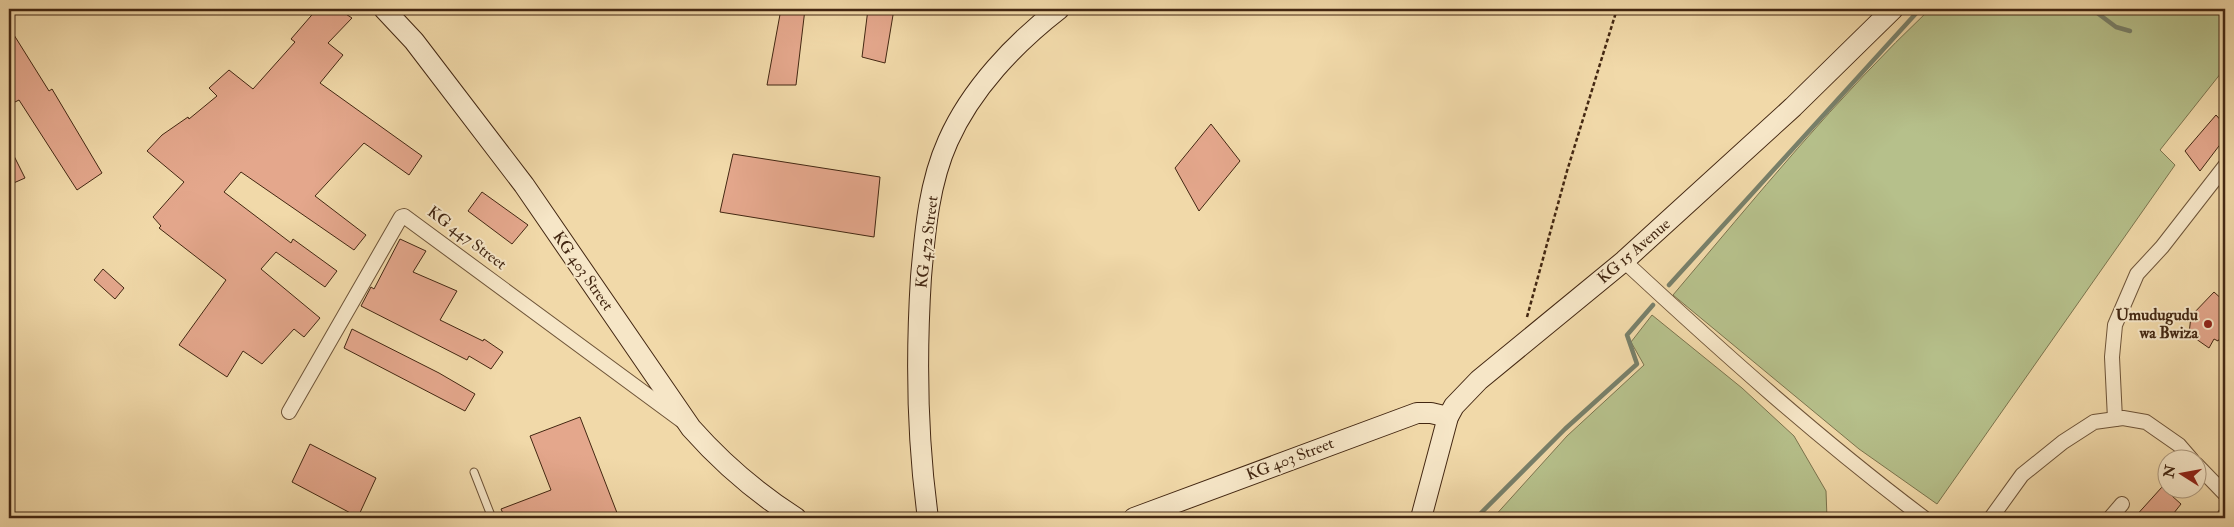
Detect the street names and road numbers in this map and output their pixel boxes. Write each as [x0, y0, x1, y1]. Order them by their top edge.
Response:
street label: KG 472 Street [911, 195, 943, 289]
street label: KG 447 Street [424, 202, 510, 274]
street label: KG 15 Avenue [1594, 214, 1675, 288]
street label: KG 403 Street [548, 227, 618, 315]
street label: KG 403 Street [1243, 433, 1337, 485]

